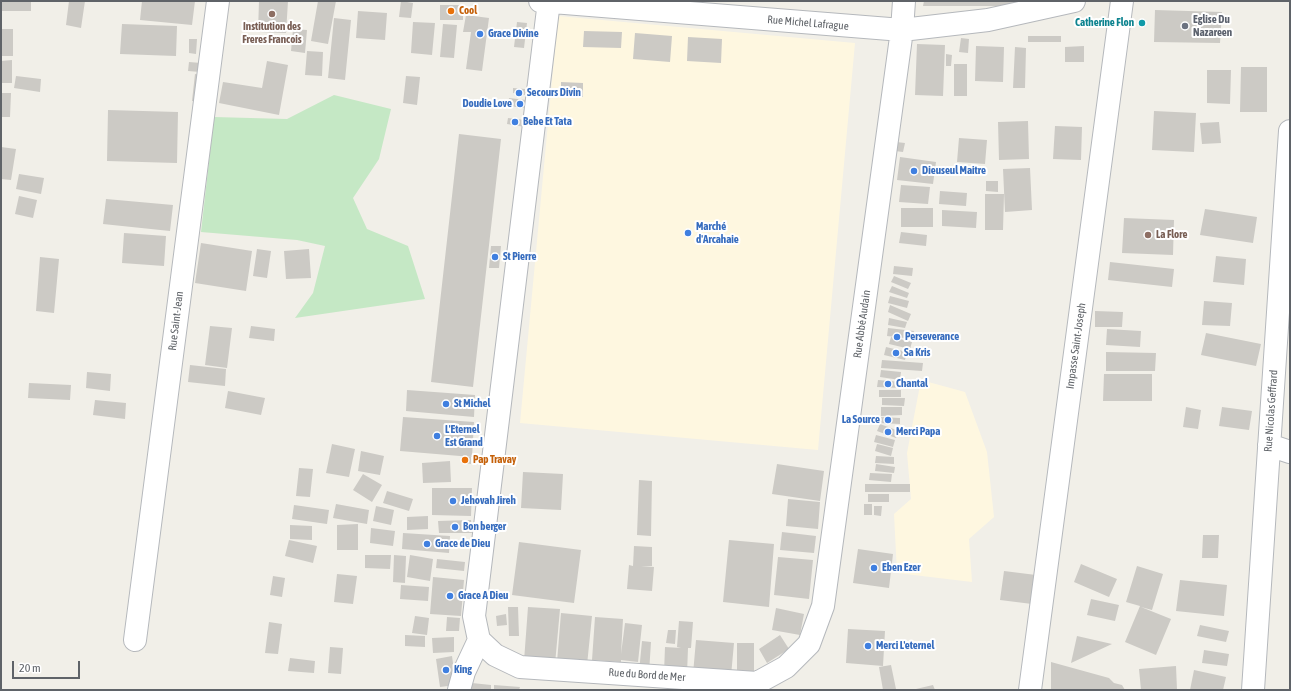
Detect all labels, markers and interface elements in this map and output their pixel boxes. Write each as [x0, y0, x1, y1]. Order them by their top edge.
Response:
place label: Cool [459, 4, 477, 18]
marker: Cool [446, 6, 456, 16]
marker: Institution des Freres Francois [267, 9, 277, 19]
street label: Rue Michel Lafrague [767, 13, 849, 33]
place label: Eglise Du Nazareen [1193, 13, 1232, 39]
place label: Catherine Flon [1075, 16, 1134, 30]
marker: Catherine Flon [1137, 18, 1147, 28]
place label: Institution des Freres Francois [242, 20, 302, 46]
marker: Eglise Du Nazareen [1180, 21, 1190, 31]
place label: Grace Divine [488, 27, 539, 41]
marker: Grace Divine [475, 29, 485, 39]
place label: Secours Divin [527, 86, 581, 100]
marker: Secours Divin [514, 88, 524, 98]
place label: Doudie Love [462, 97, 512, 111]
marker: Doudie Love [515, 99, 525, 109]
place label: Bebe Et Tata [523, 115, 572, 129]
marker: Bebe Et Tata [510, 117, 520, 127]
place label: Dieuseul Maitre [922, 164, 986, 178]
marker: Dieuseul Maitre [909, 166, 919, 176]
place label: Marché d'Arcahaie [696, 220, 739, 246]
marker: Marché d'Arcahaie [683, 228, 693, 238]
place label: La Flore [1156, 228, 1188, 242]
marker: La Flore [1143, 230, 1153, 240]
place label: St Pierre [503, 250, 537, 264]
marker: St Pierre [490, 252, 500, 262]
street label: Rue Abbé Audain [851, 289, 873, 359]
street label: Rue Saint-Jean [166, 291, 186, 351]
street label: Impasse Saint-Joseph [1063, 302, 1089, 390]
place label: Perseverance [905, 330, 959, 344]
marker: Perseverance [892, 332, 902, 342]
place label: Sa Kris [904, 346, 930, 360]
marker: Sa Kris [891, 348, 901, 358]
street label: Rue Nicolas Geffrard [1262, 369, 1280, 453]
place label: Chantal [896, 377, 928, 391]
marker: Chantal [883, 379, 893, 389]
place label: St Michel [454, 397, 491, 411]
marker: St Michel [441, 399, 451, 409]
place label: La Source [842, 413, 880, 427]
marker: La Source [883, 415, 893, 425]
place label: L'Eternel Est Grand [445, 423, 483, 449]
place label: Merci Papa [896, 425, 940, 439]
marker: Merci Papa [883, 427, 893, 437]
marker: L'Eternel Est Grand [432, 431, 442, 441]
place label: Pap Travay [473, 453, 516, 467]
marker: Pap Travay [460, 455, 470, 465]
place label: Jehovah Jireh [461, 494, 516, 508]
marker: Jehovah Jireh [448, 496, 458, 506]
place label: Bon berger [463, 520, 506, 534]
marker: Bon berger [450, 522, 460, 532]
place label: Grace de Dieu [435, 537, 490, 551]
marker: Grace de Dieu [422, 539, 432, 549]
place label: Eben Ezer [882, 561, 921, 575]
marker: Eben Ezer [869, 563, 879, 573]
place label: Grace A Dieu [458, 589, 508, 603]
marker: Grace A Dieu [445, 591, 455, 601]
place label: Merci L'eternel [876, 639, 934, 653]
marker: Merci L'eternel [863, 641, 873, 651]
scale bar [14, 653, 82, 679]
text: 20 m [19, 661, 41, 675]
place label: King [454, 663, 472, 677]
marker: King [441, 665, 451, 675]
street label: Rue du Bord de Mer [608, 666, 686, 684]

